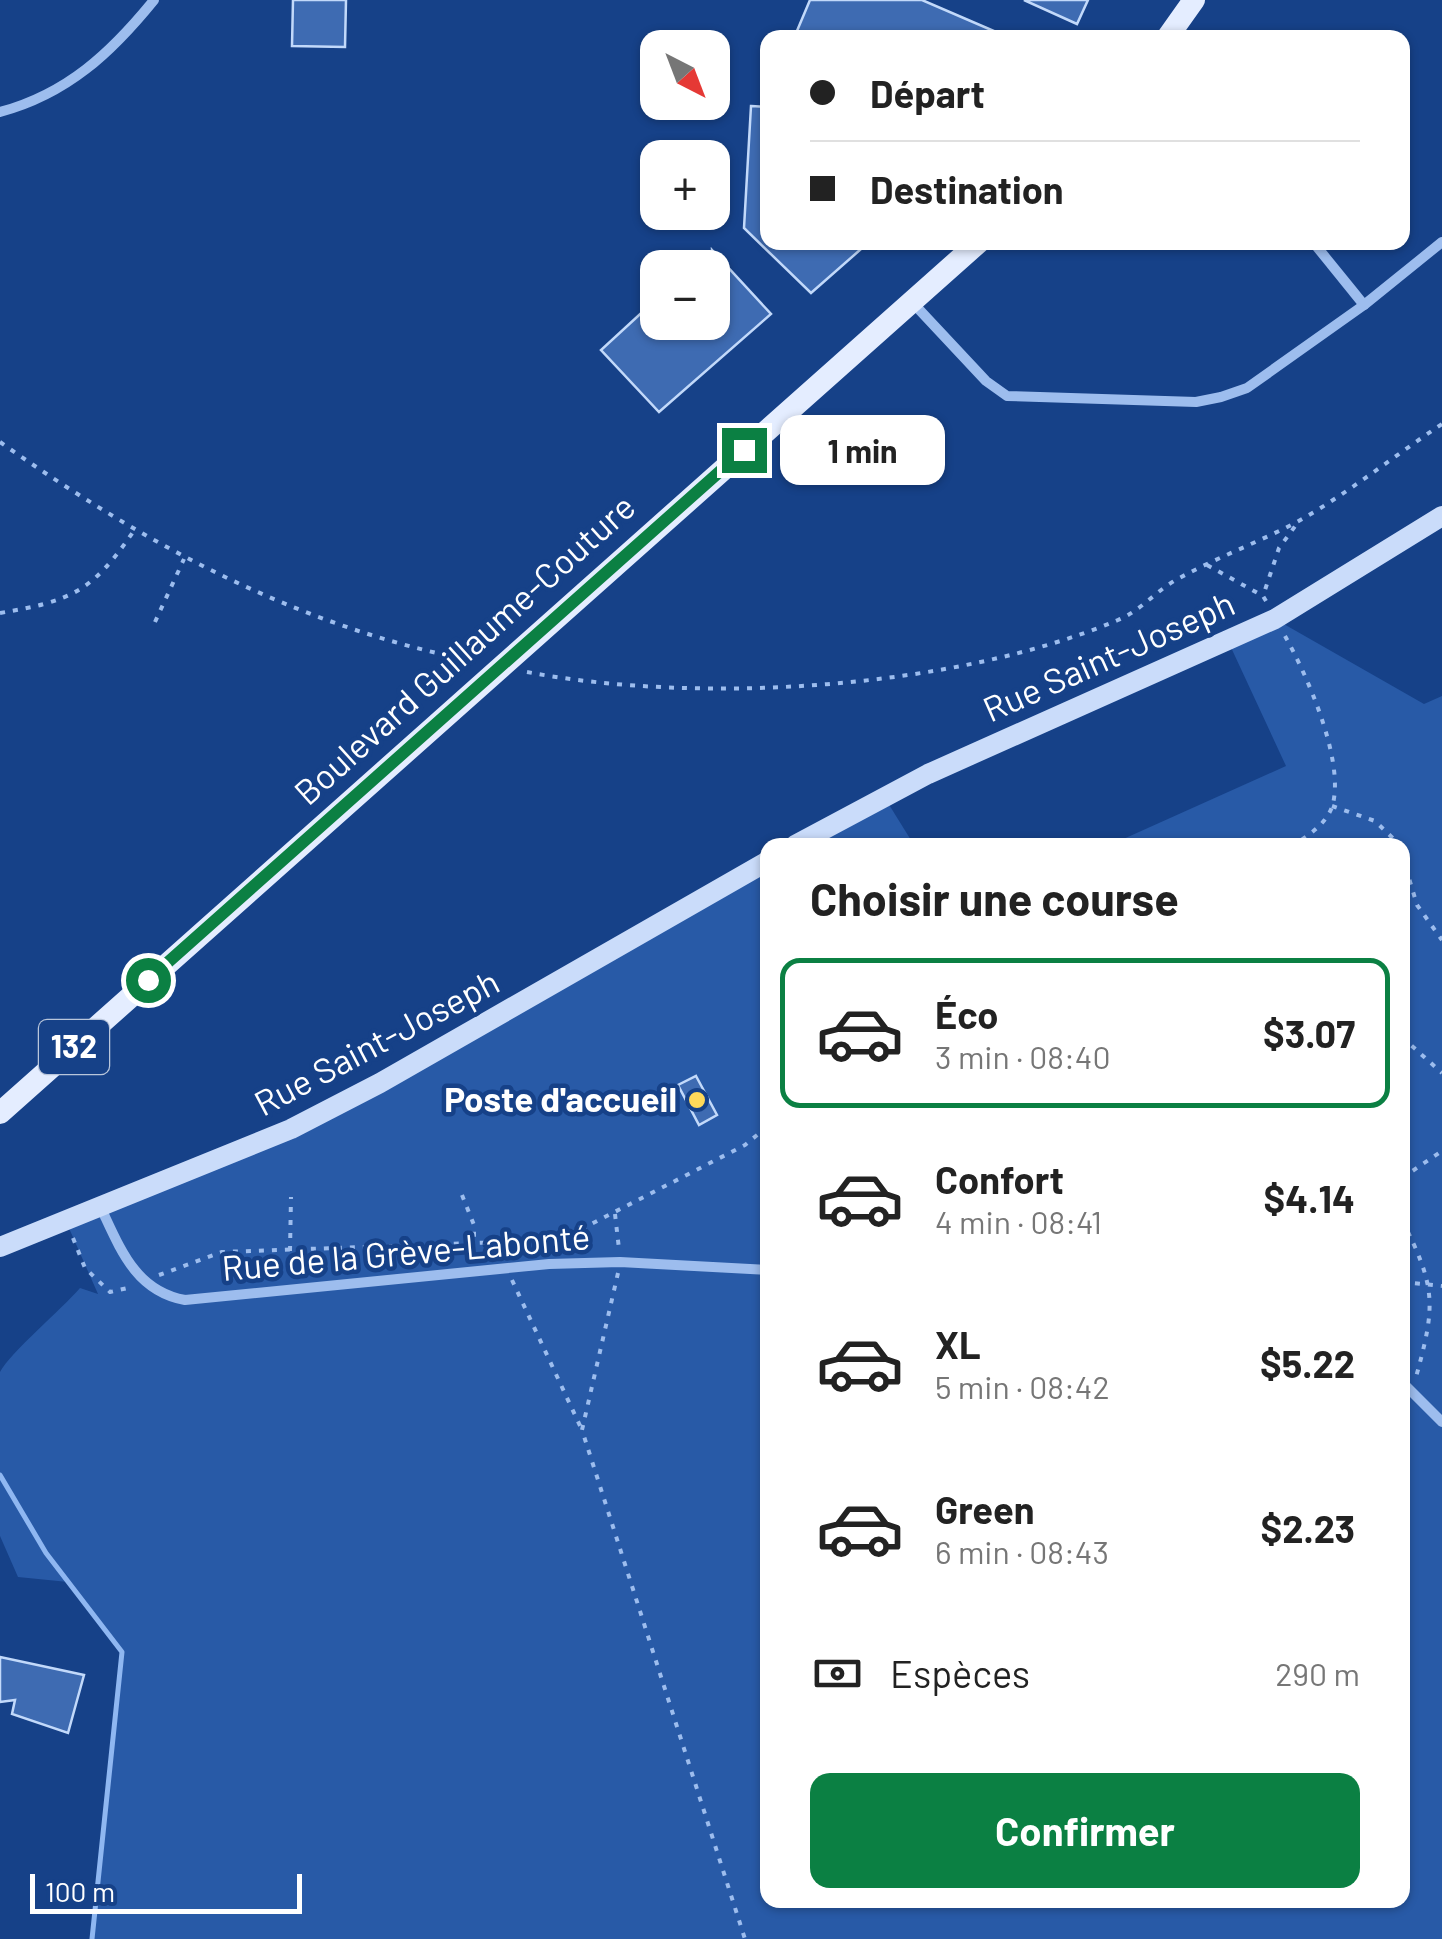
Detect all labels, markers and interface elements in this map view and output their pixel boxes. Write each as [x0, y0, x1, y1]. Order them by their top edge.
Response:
north arrow [640, 30, 730, 120]
map controls [640, 30, 730, 340]
text: Départ [870, 70, 985, 116]
button: + [640, 140, 730, 230]
text: Destination [870, 166, 1064, 212]
button: − [640, 250, 730, 340]
callout: 1 min [779, 415, 944, 485]
route end [722, 428, 767, 473]
text: 1 min [827, 431, 898, 469]
street label: Boulevard Guillaume-Couture [285, 484, 643, 813]
street label: Rue Saint-Joseph [976, 581, 1240, 729]
text: Choisir une course [810, 871, 1179, 925]
route start [126, 958, 171, 1003]
street label: Rue Saint-Joseph [247, 959, 505, 1123]
icon: car [815, 988, 905, 1078]
text: Éco [935, 991, 999, 1037]
text: $3.07 [1263, 1010, 1355, 1056]
road number: 132 [39, 1020, 109, 1074]
text: 3 min · 08:40 [935, 1037, 1111, 1075]
place label: Poste d'accueil [444, 1077, 677, 1119]
marker: Poste d'accueil [686, 1089, 708, 1111]
icon: car [815, 1153, 905, 1243]
text: Confort [935, 1156, 1064, 1202]
text: $4.14 [1264, 1175, 1355, 1221]
text: 4 min · 08:41 [935, 1202, 1102, 1240]
street label: Rue de la Grève-Labonté [220, 1214, 592, 1288]
icon: car [815, 1318, 905, 1408]
text: XL [935, 1321, 981, 1367]
text: $5.22 [1260, 1340, 1355, 1386]
text: 5 min · 08:42 [935, 1367, 1110, 1405]
icon: car [815, 1483, 905, 1573]
text: Green [935, 1486, 1035, 1532]
text: $2.23 [1260, 1505, 1355, 1551]
text: 6 min · 08:43 [935, 1532, 1109, 1570]
icon: cash [810, 1646, 865, 1701]
text: Espèces [890, 1650, 1030, 1696]
text: 290 m [1275, 1654, 1360, 1692]
button: Confirmer [810, 1773, 1360, 1888]
scale bar [30, 1869, 302, 1914]
text: 100 m [45, 1874, 115, 1908]

